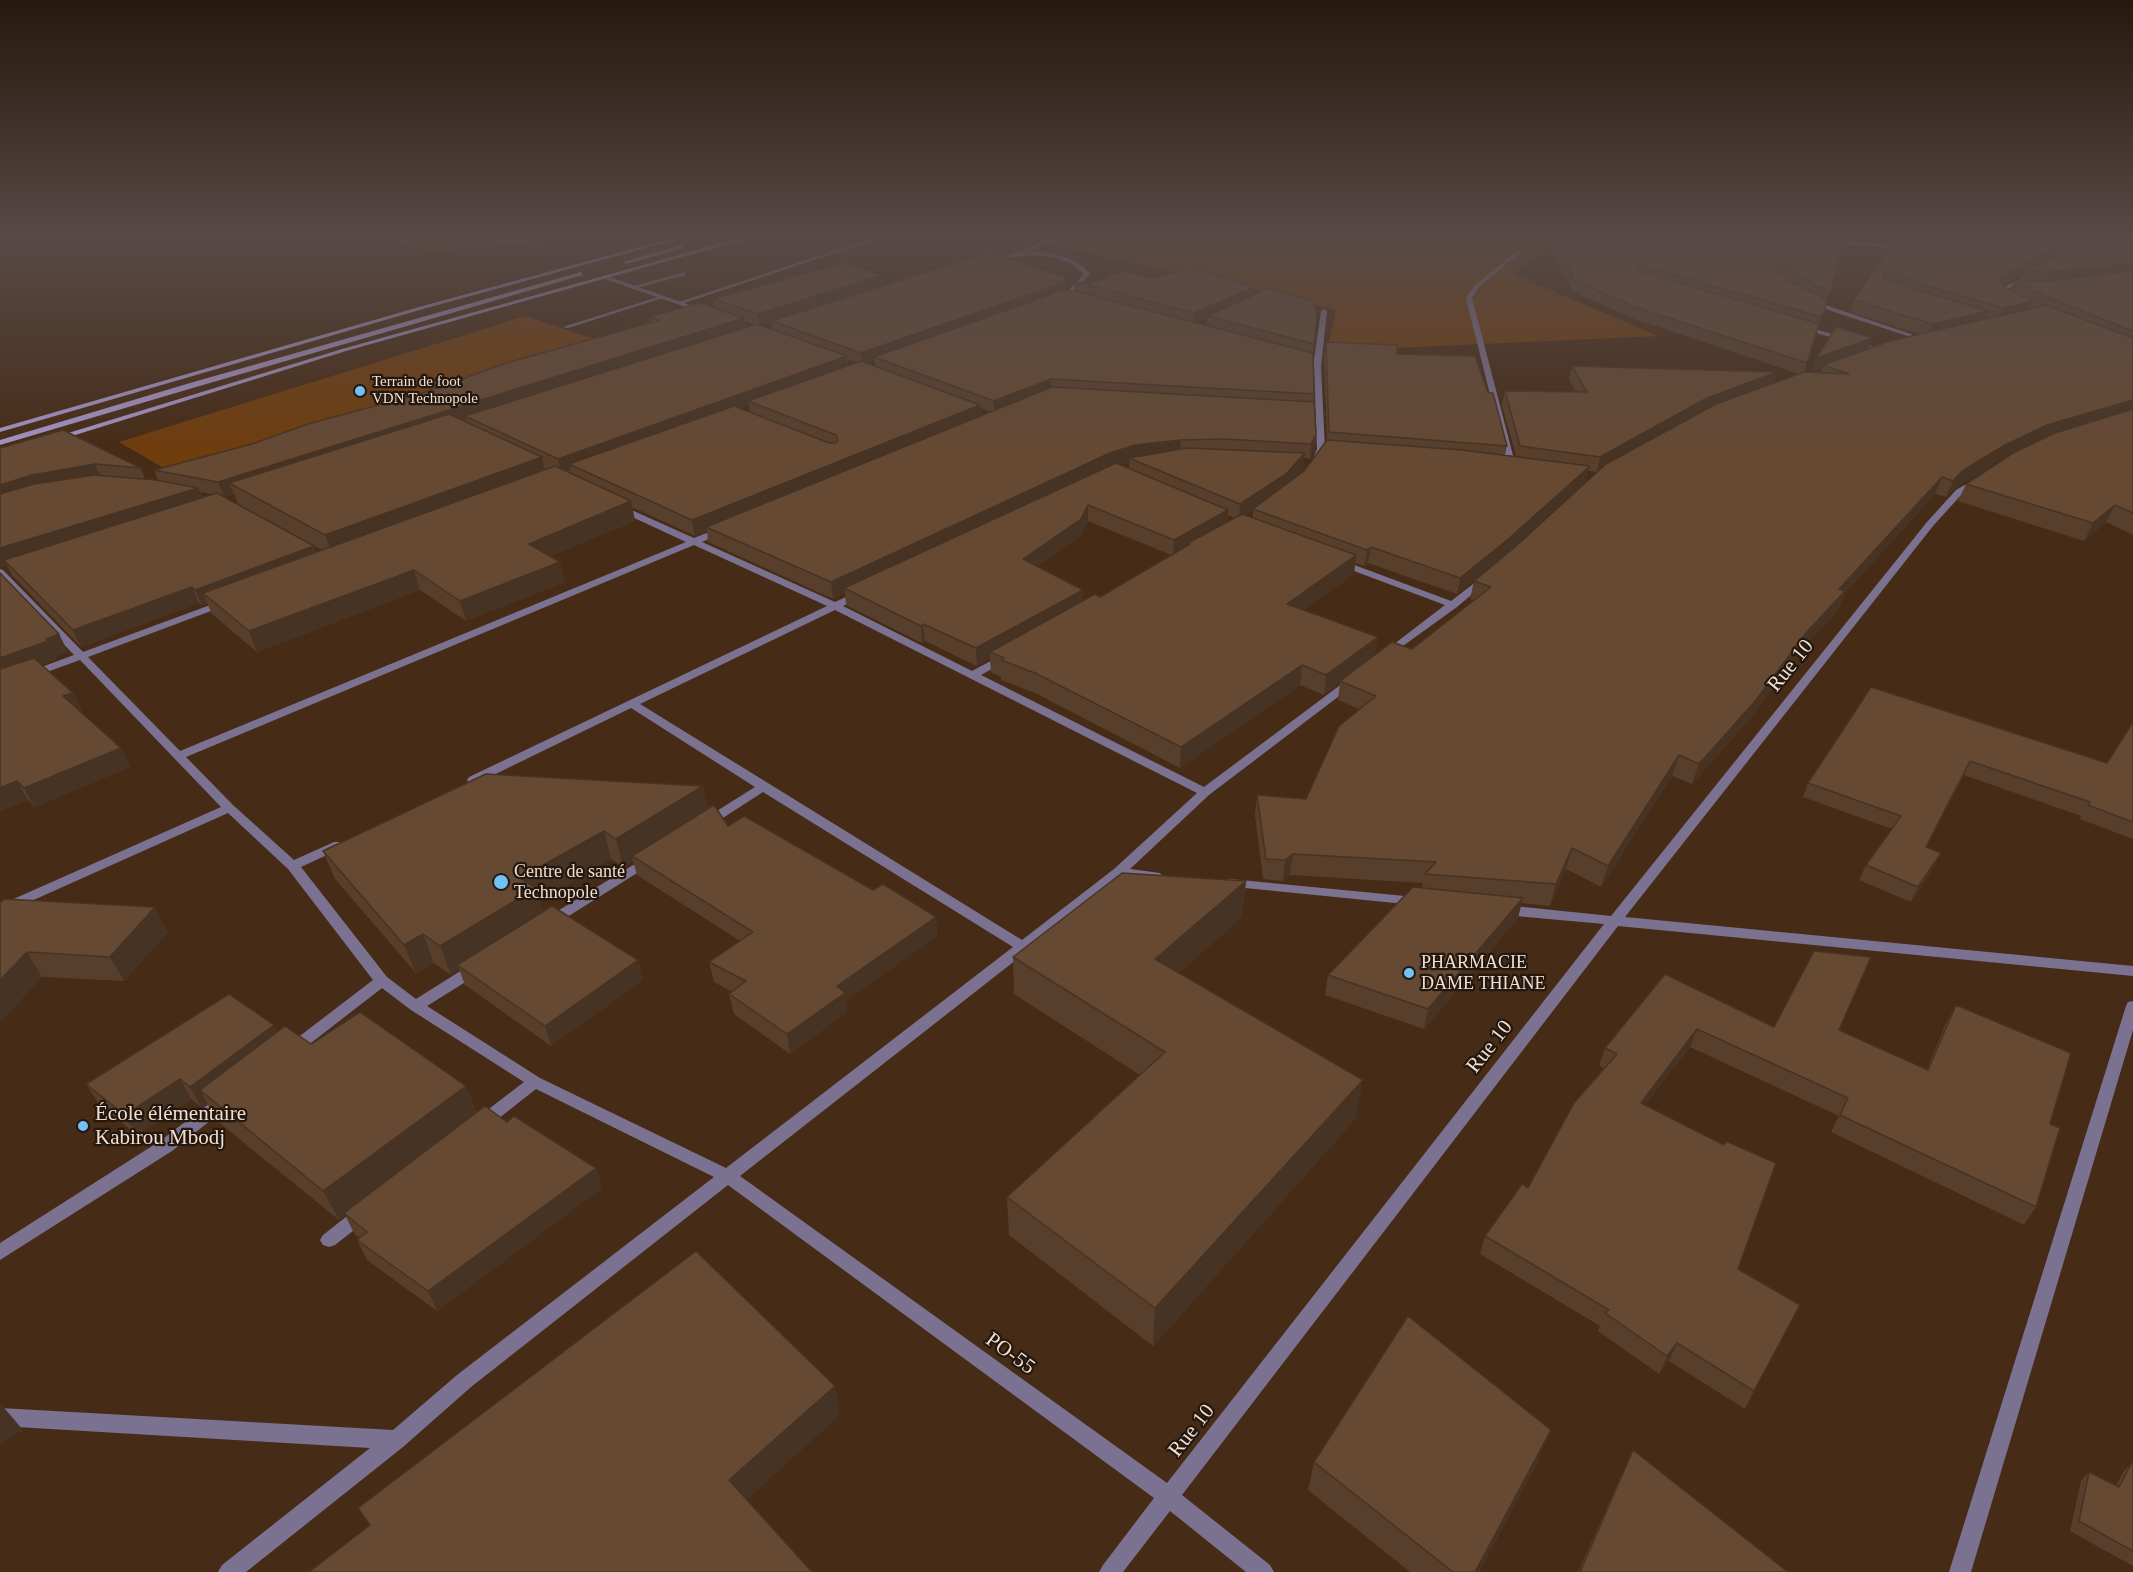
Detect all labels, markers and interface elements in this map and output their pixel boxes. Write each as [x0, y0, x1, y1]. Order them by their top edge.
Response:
place label: Terrain de foot VDN Technopole [372, 373, 478, 408]
marker: Terrain de foot VDN Technopole [353, 384, 367, 398]
street label: Rue 10 [1762, 635, 1820, 697]
place label: Centre de santé Technopole [514, 861, 625, 904]
marker: Centre de santé Technopole [492, 873, 510, 891]
place label: PHARMACIE DAME THIANE [1421, 952, 1545, 994]
marker: PHARMACIE DAME THIANE [1402, 966, 1416, 980]
street label: Rue 10 [1462, 1016, 1518, 1078]
place label: École élémentaire Kabirou Mbodj [95, 1101, 246, 1151]
marker: École élémentaire Kabirou Mbodj [76, 1119, 90, 1133]
street label: PO-55 [980, 1328, 1040, 1380]
street label: Rue 10 [1164, 1400, 1220, 1462]

